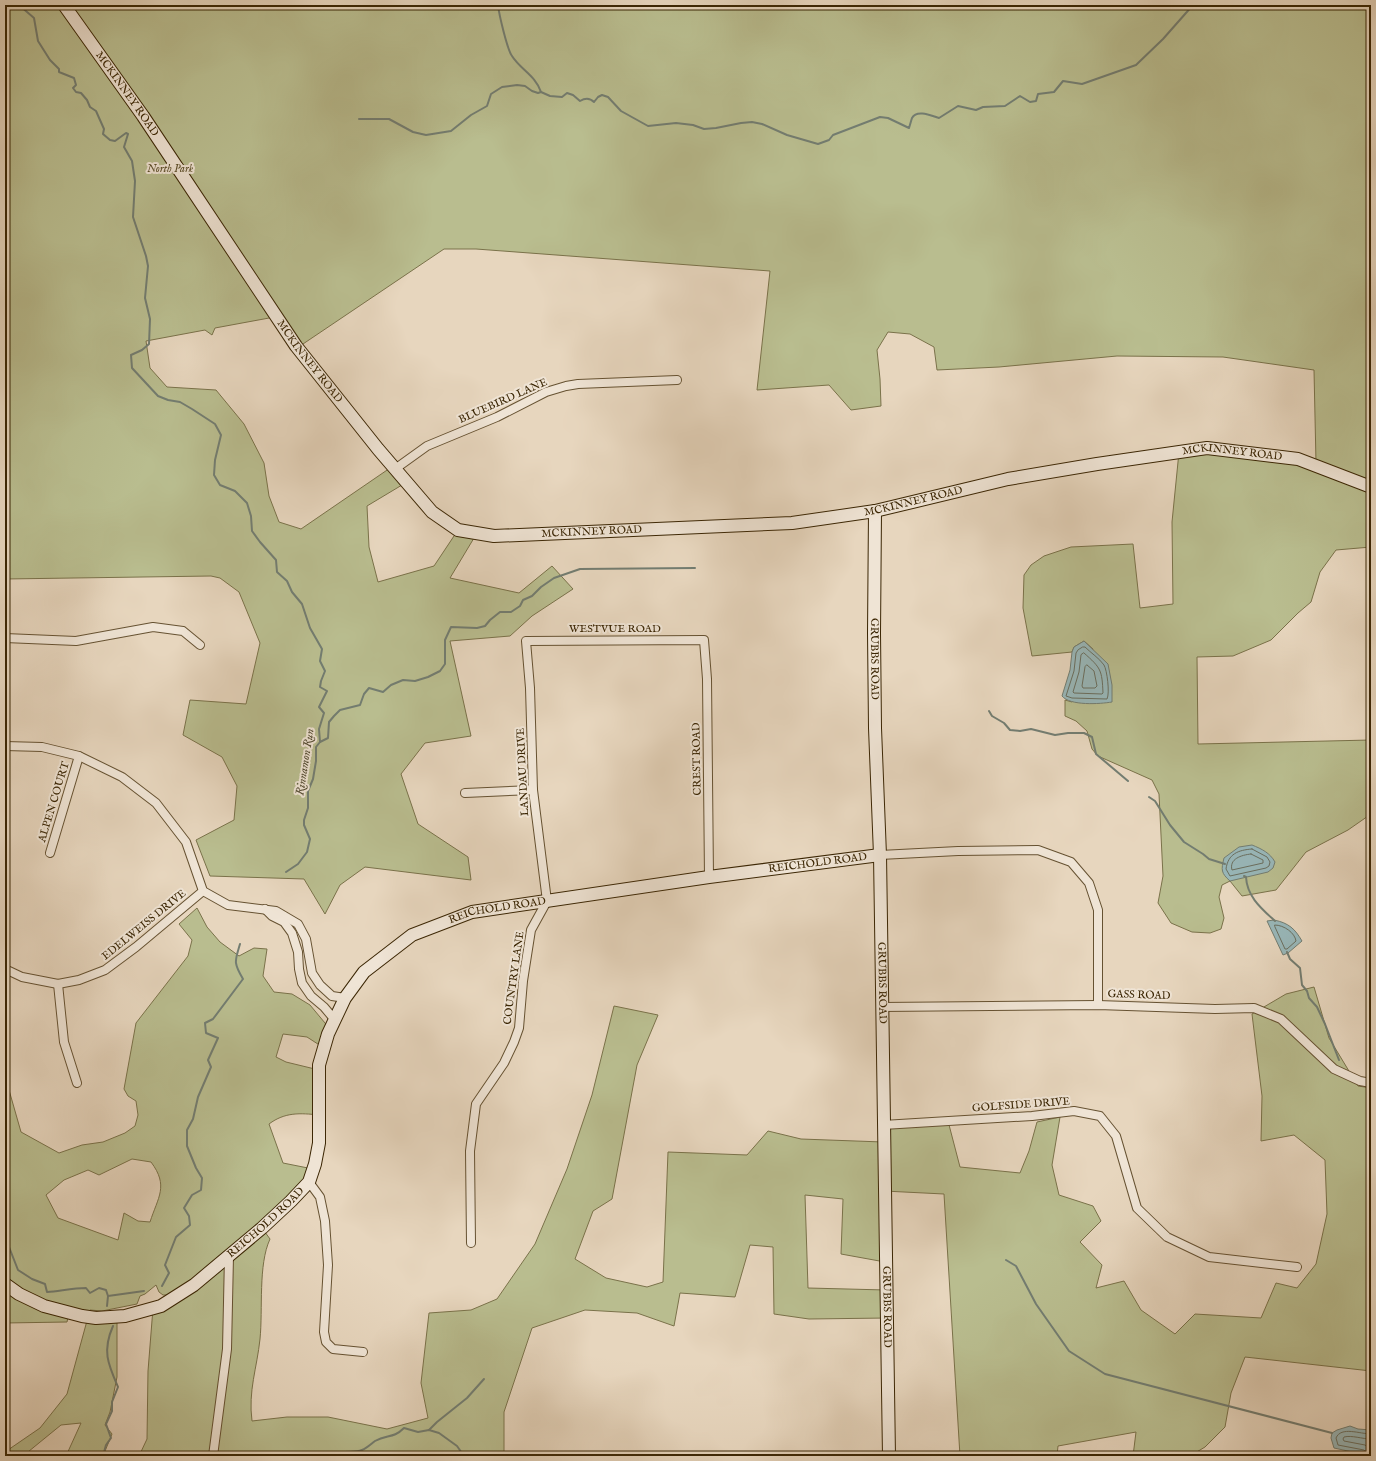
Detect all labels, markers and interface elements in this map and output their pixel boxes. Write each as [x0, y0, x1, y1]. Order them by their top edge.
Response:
street label: MCKINNEY ROAD [92, 49, 162, 139]
park label: North Park [147, 162, 194, 176]
street label: MCKINNEY ROAD [274, 317, 346, 406]
street label: BLUEBIRD LANE [456, 375, 550, 427]
street label: MCKINNEY ROAD [1181, 441, 1283, 464]
street label: MCKINNEY ROAD [863, 483, 964, 519]
street label: MCKINNEY ROAD [541, 523, 642, 541]
street label: GRUBBS ROAD [867, 618, 882, 700]
street label: WESTVUE ROAD [569, 622, 661, 636]
street label: CREST ROAD [689, 722, 705, 796]
water label: Rinnamon Run [292, 727, 318, 797]
street label: LANDAU DRIVE [514, 727, 532, 817]
street label: ALPEN COURT [35, 760, 73, 845]
street label: REICHOLD ROAD [767, 850, 868, 876]
street label: EDELWEISS DRIVE [99, 886, 189, 963]
street label: REICHOLD ROAD [447, 894, 547, 927]
street label: COUNTRY LANE [501, 930, 528, 1026]
street label: GRUBBS ROAD [874, 942, 890, 1024]
street label: GASS ROAD [1107, 987, 1171, 1003]
street label: GOLFSIDE DRIVE [972, 1095, 1071, 1115]
street label: REICHOLD ROAD [224, 1184, 307, 1261]
street label: GRUBBS ROAD [879, 1266, 894, 1348]

